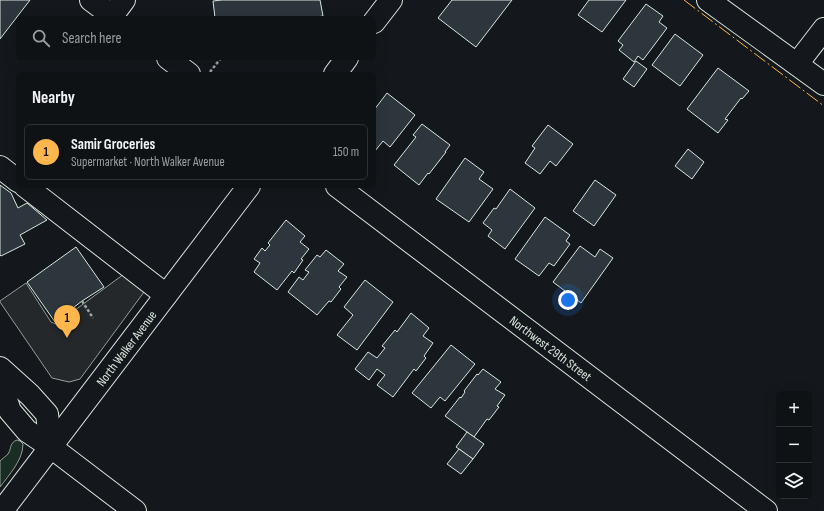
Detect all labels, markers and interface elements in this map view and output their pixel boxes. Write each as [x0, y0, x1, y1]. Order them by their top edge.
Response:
search box [16, 16, 376, 60]
icon: search [30, 27, 52, 49]
text: Search here [62, 29, 122, 48]
text: Nearby [32, 88, 75, 108]
text: Samir Groceries [71, 135, 155, 154]
text: 1 [43, 144, 49, 160]
text: 150 m [333, 144, 359, 160]
text: Supermarket · North Walker Avenue [71, 154, 225, 170]
your location [558, 290, 578, 310]
pin: 1 [54, 305, 80, 338]
street label: North Walker Avenue [93, 308, 160, 390]
street label: Northwest 29th Street [506, 313, 595, 385]
map controls [776, 391, 812, 499]
button: + [776, 391, 812, 427]
button: − [776, 427, 812, 463]
button: layers [776, 463, 812, 499]

